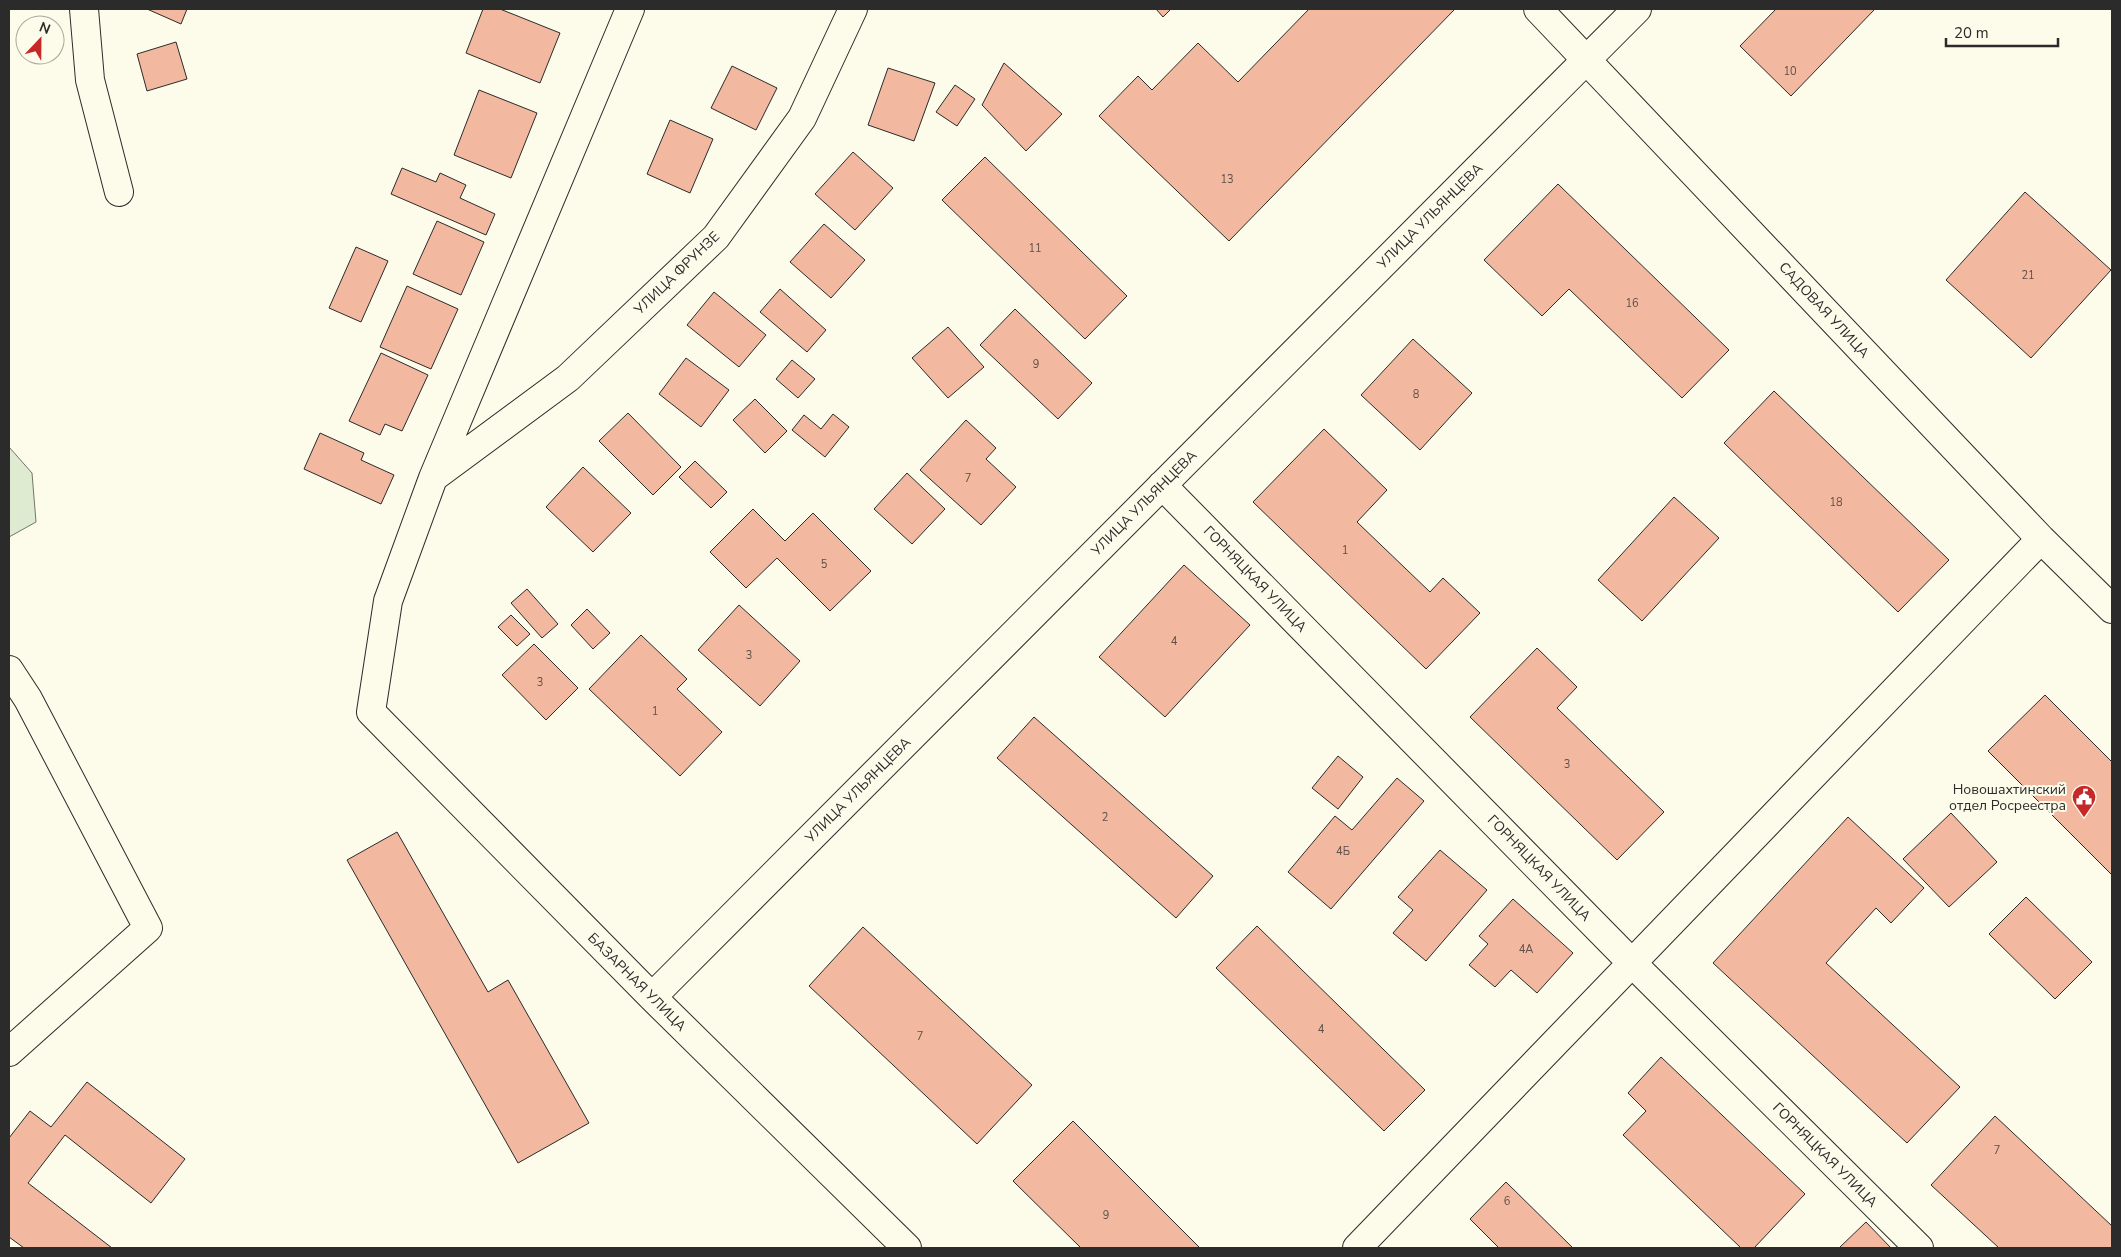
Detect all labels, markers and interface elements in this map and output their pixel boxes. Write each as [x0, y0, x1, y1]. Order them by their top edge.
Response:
north arrow [15, 15, 65, 65]
scale bar [1946, 15, 2058, 47]
text: N [36, 18, 53, 39]
text: 20 m [1954, 23, 1989, 43]
house number: 10 [1783, 64, 1797, 79]
street label: УЛИЦА УЛЬЯНЦЕВА [1372, 159, 1487, 274]
house number: 13 [1220, 172, 1234, 187]
street label: УЛИЦА ФРУНЗЕ [629, 227, 724, 319]
house number: 11 [1028, 241, 1042, 256]
street label: САДОВАЯ УЛИЦА [1775, 258, 1873, 362]
house number: 21 [2021, 268, 2035, 283]
house number: 16 [1625, 296, 1639, 311]
house number: 9 [1033, 357, 1039, 372]
house number: 8 [1413, 387, 1420, 402]
street label: УЛИЦА УЛЬЯНЦЕВА [1086, 446, 1201, 561]
house number: 7 [965, 471, 971, 486]
house number: 18 [1829, 495, 1843, 510]
street label: ГОРНЯЦКАЯ УЛИЦА [1199, 522, 1311, 636]
house number: 1 [1342, 543, 1348, 558]
house number: 5 [821, 557, 828, 572]
house number: 4 [1171, 634, 1178, 649]
house number: 3 [746, 648, 752, 663]
house number: 3 [537, 675, 543, 690]
house number: 1 [652, 704, 658, 719]
street label: УЛИЦА УЛЬЯНЦЕВА [800, 733, 915, 848]
house number: 3 [1564, 757, 1570, 772]
place label: Новошахтинский отдел Росреестра [1949, 780, 2066, 815]
public building icon: Новошахтинский отдел Росреестра [2071, 784, 2097, 818]
house number: 2 [1102, 810, 1108, 825]
street label: ГОРНЯЦКАЯ УЛИЦА [1483, 811, 1595, 925]
house number: 4Б [1336, 844, 1350, 859]
street label: БАЗАРНАЯ УЛИЦА [584, 929, 690, 1035]
house number: 4А [1519, 942, 1533, 957]
house number: 4 [1318, 1022, 1325, 1037]
house number: 7 [917, 1029, 923, 1044]
street label: ГОРНЯЦКАЯ УЛИЦА [1768, 1098, 1882, 1212]
house number: 7 [1994, 1143, 2000, 1158]
house number: 6 [1504, 1194, 1511, 1209]
house number: 9 [1103, 1208, 1109, 1223]

